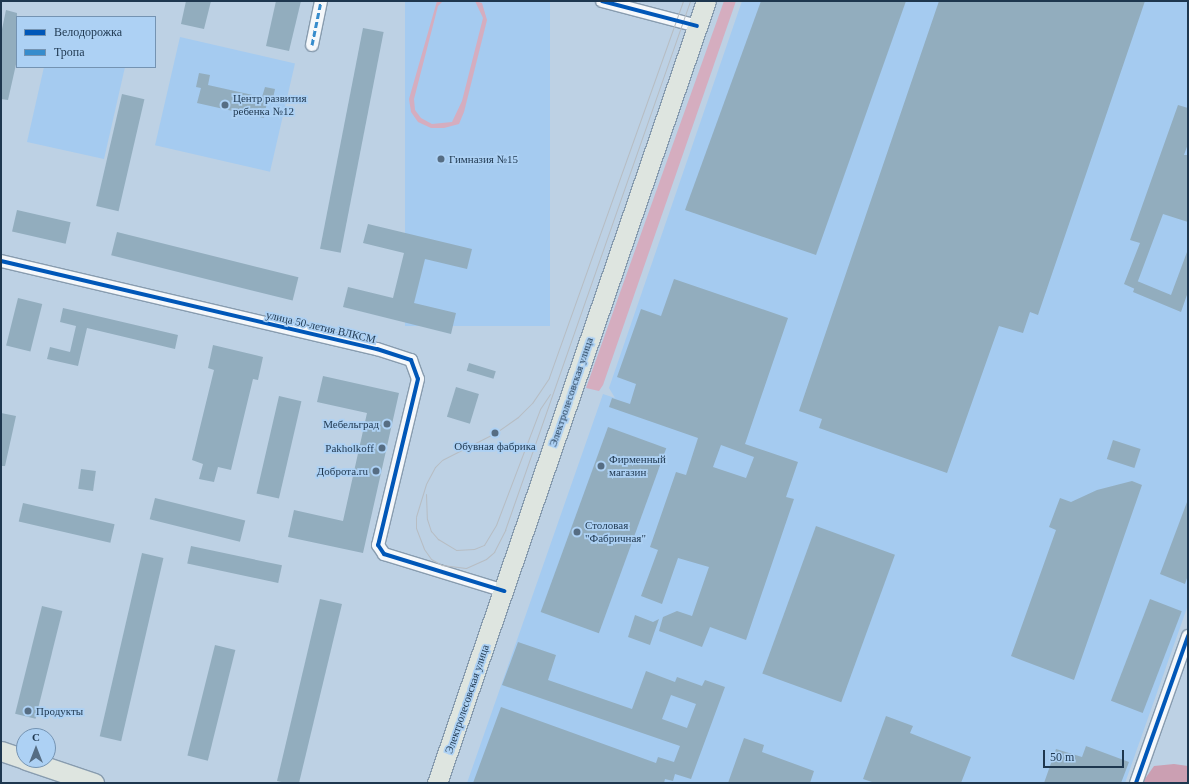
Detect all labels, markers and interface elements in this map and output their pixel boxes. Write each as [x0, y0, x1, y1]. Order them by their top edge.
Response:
legend [16, 16, 156, 68]
text: Велодорожка [54, 25, 122, 39]
text: Тропа [54, 45, 85, 59]
place label: Центр развития ребенка №12 [233, 92, 306, 118]
marker: Центр развития ребенка №12 [220, 100, 230, 110]
place label: Гимназия №15 [449, 152, 518, 166]
marker: Гимназия №15 [436, 154, 446, 164]
street label: улица 50-летия ВЛКСМ [265, 308, 377, 346]
street label: Электролесовская улица [546, 336, 596, 448]
place label: Мебельград [323, 417, 379, 431]
marker: Мебельград [382, 419, 392, 429]
marker: Обувная фабрика [490, 428, 500, 438]
place label: Обувная фабрика [454, 439, 536, 453]
place label: Pakholkoff [325, 441, 374, 455]
marker: Pakholkoff [377, 443, 387, 453]
place label: Фирменный магазин [609, 453, 666, 479]
marker: Фирменный магазин [596, 461, 606, 471]
place label: Доброта.ru [317, 464, 368, 478]
marker: Доброта.ru [371, 466, 381, 476]
place label: Столовая "Фабричная" [585, 519, 646, 545]
marker: Столовая "Фабричная" [572, 527, 582, 537]
street label: Электролесовская улица [442, 643, 492, 755]
place label: Продукты [36, 704, 83, 718]
marker: Продукты [23, 706, 33, 716]
north arrow [16, 728, 56, 768]
text: С [32, 731, 40, 743]
scale bar [1045, 742, 1126, 768]
text: 50 m [1050, 750, 1074, 764]

